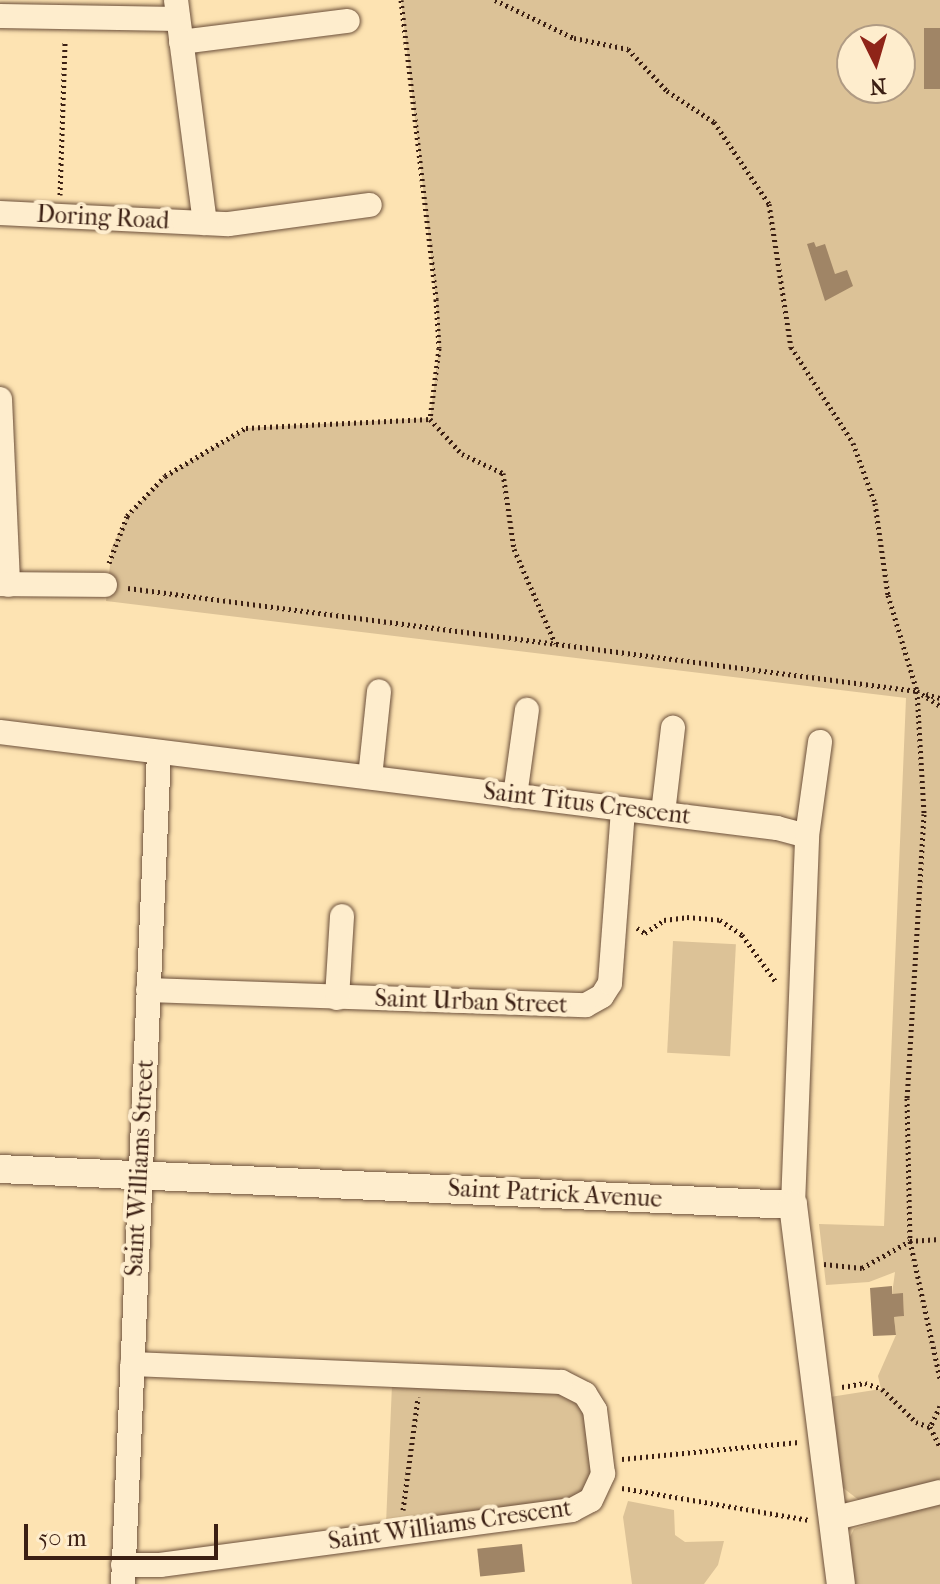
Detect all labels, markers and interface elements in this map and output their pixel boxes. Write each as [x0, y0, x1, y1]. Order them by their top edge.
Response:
north arrow [836, 24, 916, 104]
text: N [868, 72, 887, 100]
street label: Doring Road [36, 200, 170, 236]
street label: Saint Titus Crescent [482, 777, 692, 831]
street label: Saint Urban Street [374, 984, 568, 1020]
street label: Saint Williams Street [120, 1059, 160, 1277]
street label: Saint Patrick Avenue [447, 1174, 663, 1214]
street label: Saint Williams Crescent [326, 1494, 574, 1556]
scale bar [28, 1508, 222, 1558]
text: 50 m [38, 1524, 87, 1552]

